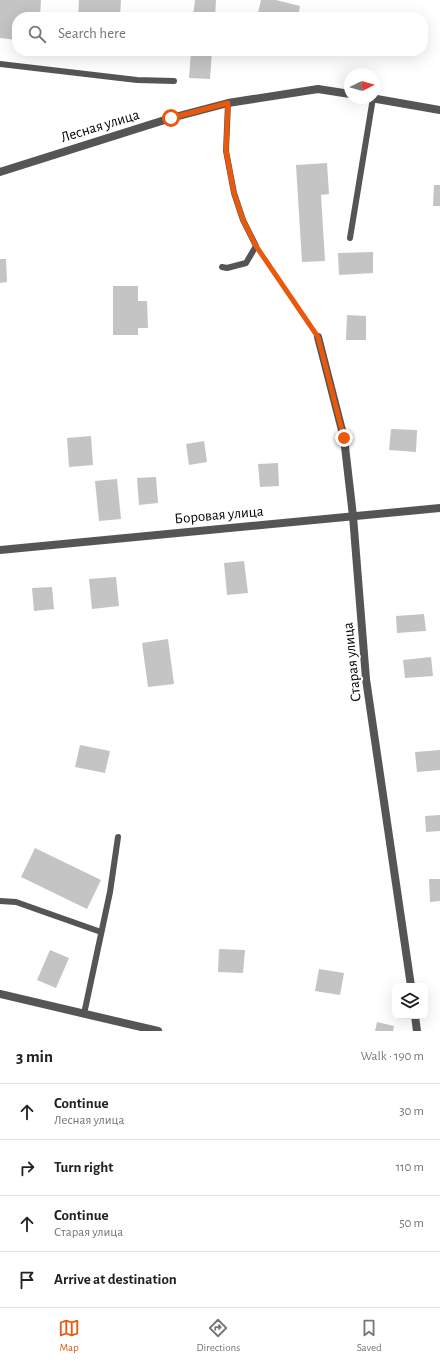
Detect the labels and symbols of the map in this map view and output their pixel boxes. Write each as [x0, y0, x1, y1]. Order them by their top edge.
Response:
north arrow [344, 68, 380, 104]
street label: Лесная улица [59, 107, 141, 145]
route start [162, 109, 180, 127]
route end [335, 429, 353, 447]
street label: Боровая улица [174, 504, 264, 526]
street label: Старая улица [340, 621, 364, 703]

